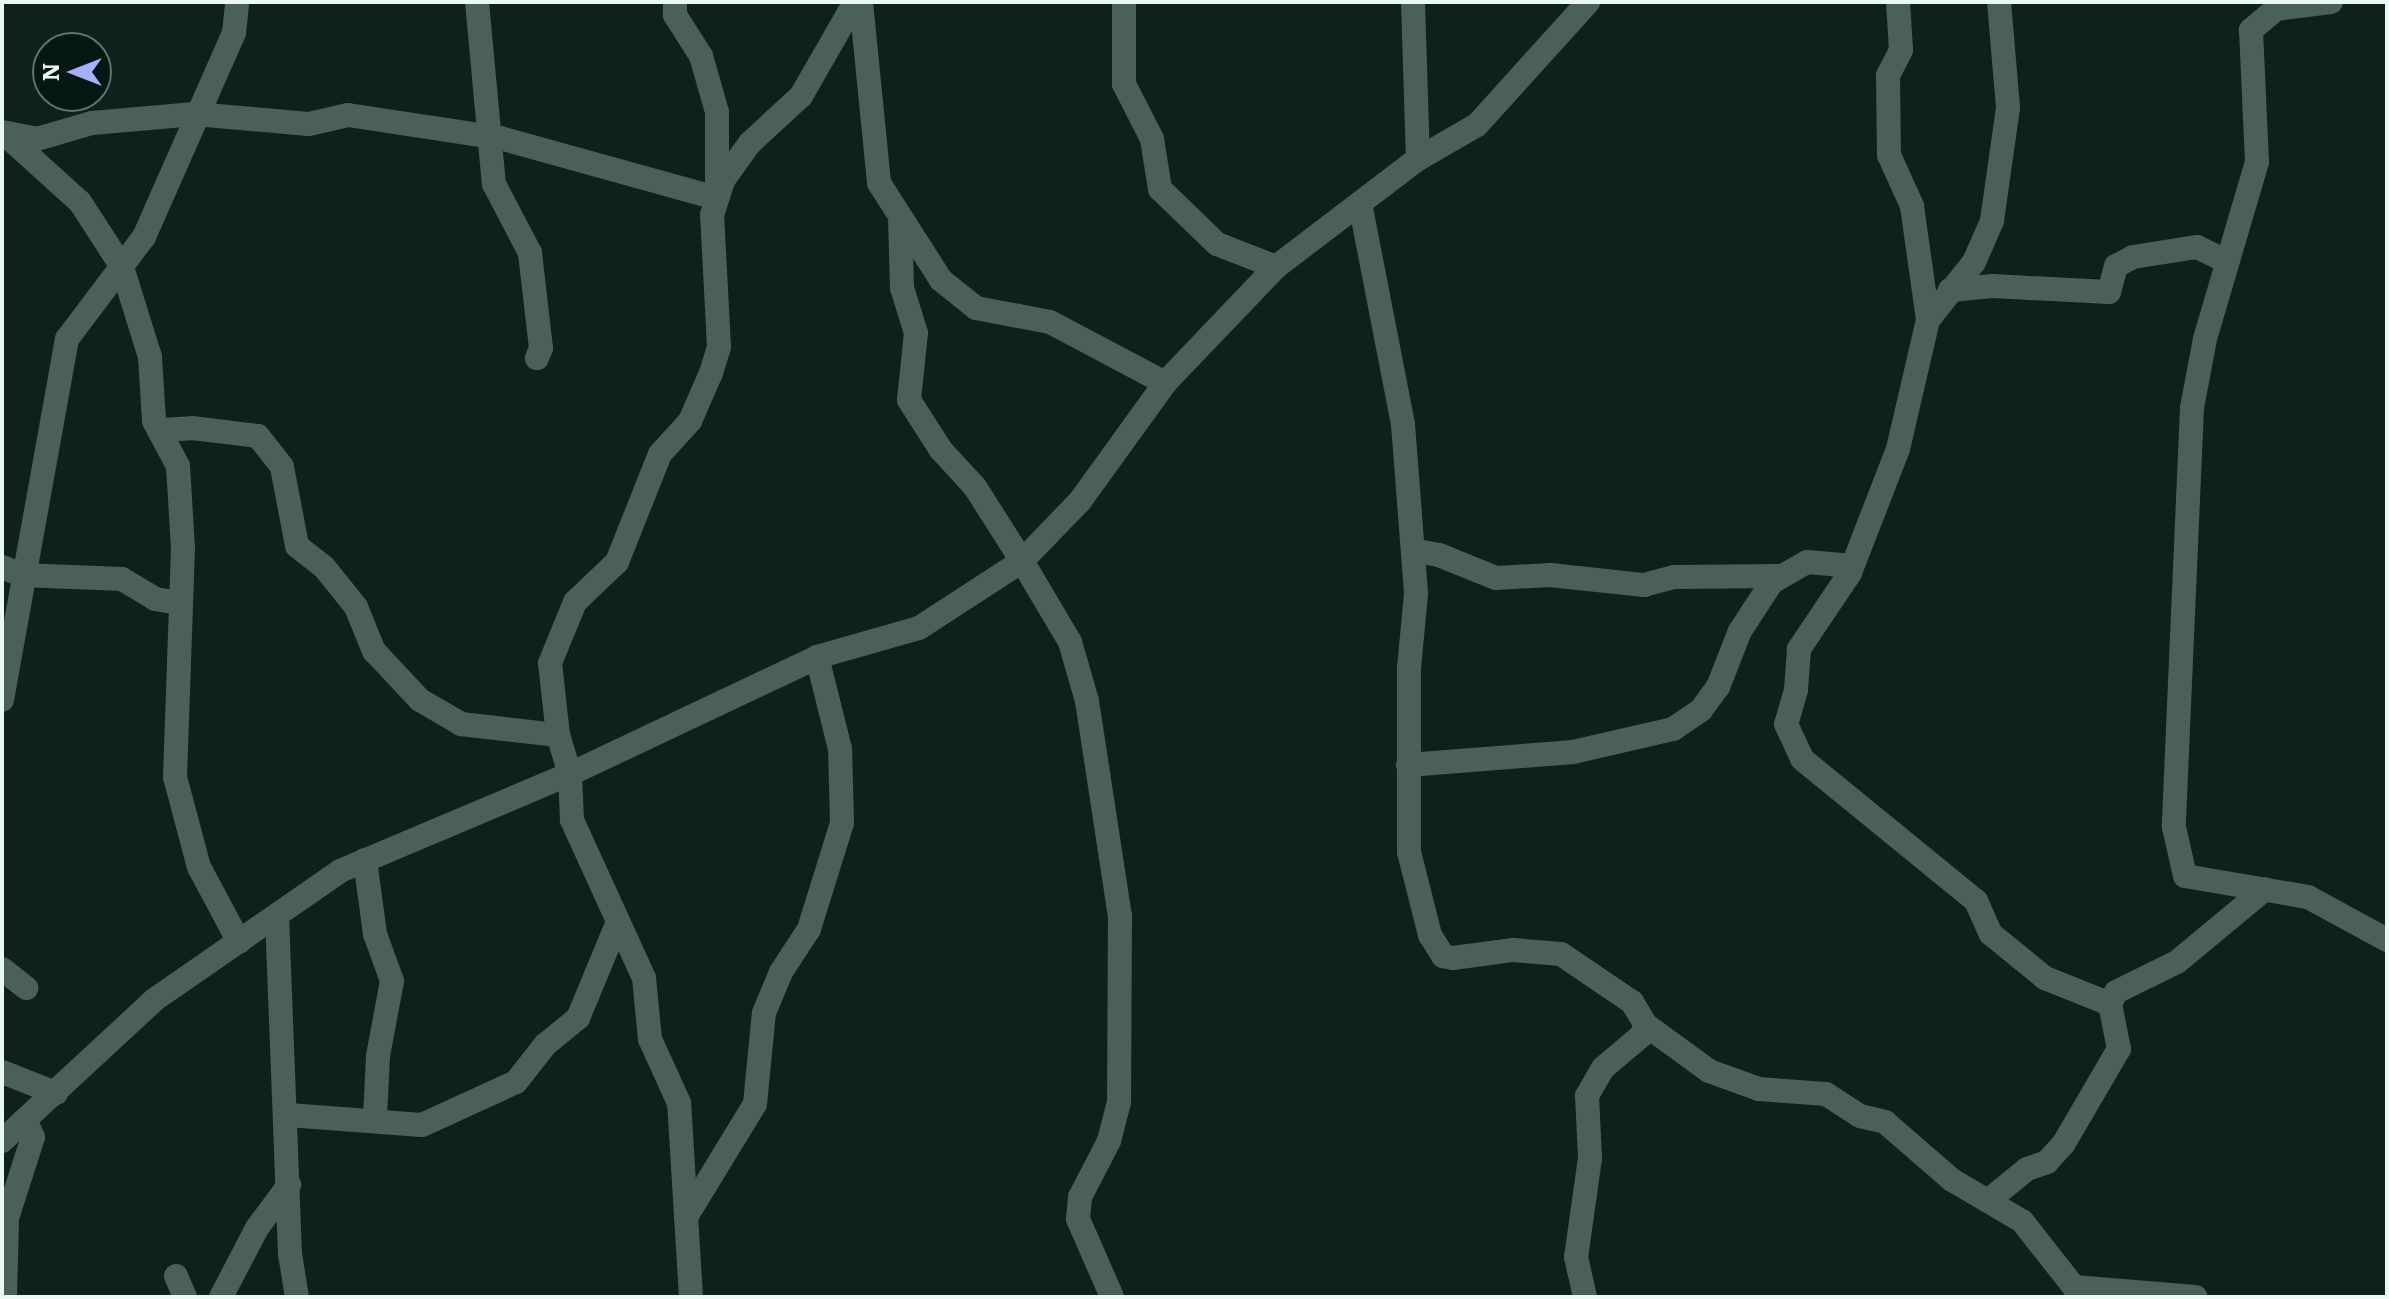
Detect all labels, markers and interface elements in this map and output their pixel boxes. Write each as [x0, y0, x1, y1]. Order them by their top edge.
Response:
north arrow [32, 32, 112, 112]
text: N [33, 63, 66, 81]

